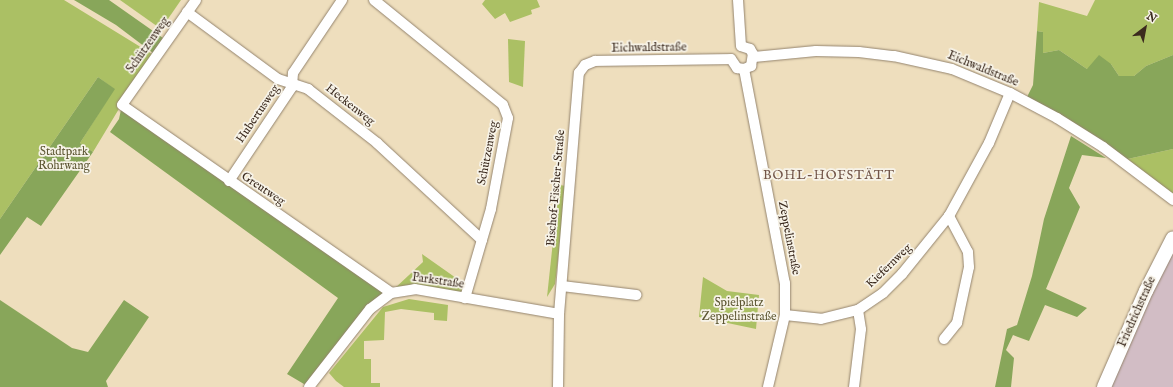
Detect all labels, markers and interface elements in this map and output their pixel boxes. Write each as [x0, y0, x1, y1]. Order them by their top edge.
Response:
north arrow [1125, 8, 1165, 48]
text: N [1144, 9, 1159, 26]
street label: Schützenweg [123, 14, 173, 76]
street label: Eichwaldstraße [611, 40, 687, 56]
street label: Eichwaldstraße [945, 48, 1021, 90]
street label: Heckenweg [322, 81, 378, 129]
street label: Hubertusweg [233, 82, 283, 146]
street label: Schützenweg [475, 120, 501, 186]
street label: Bischof-Fischer-Straße [544, 129, 568, 247]
park label: Stadtpark Rohrwang [38, 145, 90, 173]
district label: BOHL-HOFSTÄTT [763, 168, 895, 184]
street label: Greutweg [238, 169, 288, 209]
street label: Zeppelinstraße [775, 200, 803, 276]
street label: Kiefernweg [863, 241, 915, 291]
street label: Parkstraße [411, 270, 465, 292]
street label: Friedrichstraße [1115, 275, 1159, 349]
park label: Spielplatz Zeppelinstraße [702, 296, 776, 324]

